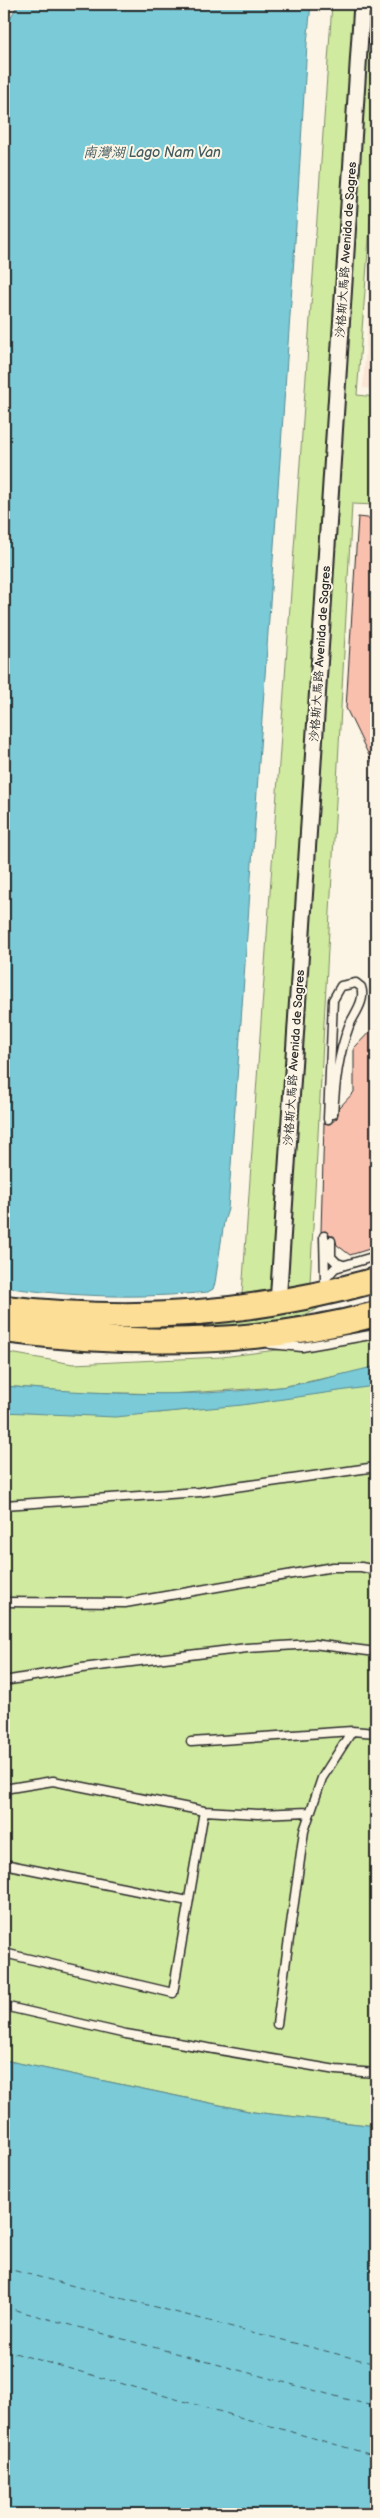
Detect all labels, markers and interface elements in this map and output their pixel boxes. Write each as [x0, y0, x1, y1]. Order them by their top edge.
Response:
water label: 南灣湖 Lago Nam Van [83, 144, 221, 161]
street label: 沙格斯大馬路 Avenida de Sagres [333, 161, 360, 339]
street label: 沙格斯大馬路 Avenida de Sagres [307, 565, 334, 743]
street label: 沙格斯大馬路 Avenida de Sagres [281, 969, 308, 1147]

